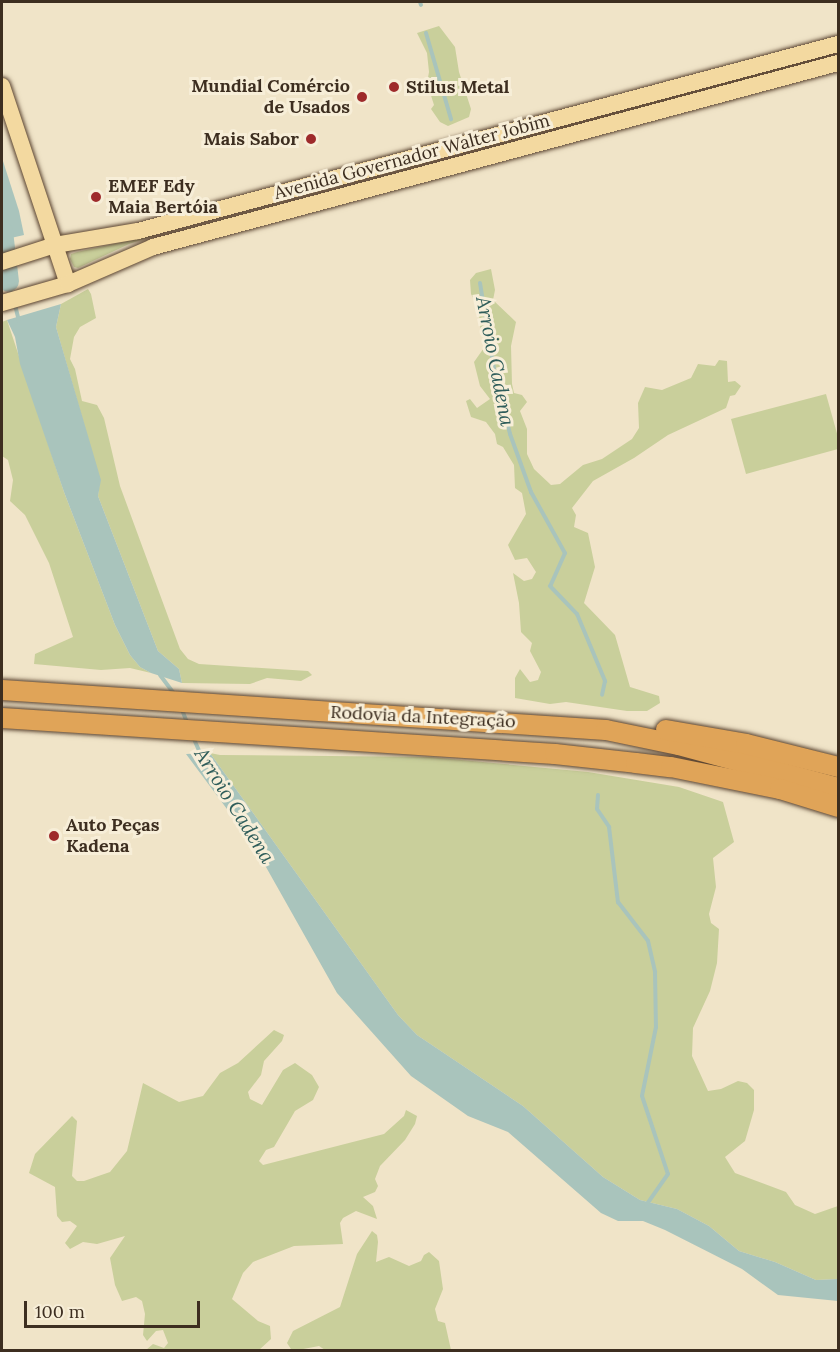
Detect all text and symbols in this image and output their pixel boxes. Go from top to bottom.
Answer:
place label: Mundial Comércio de Usados [191,76,350,118]
place label: Stilus Metal [406,76,509,98]
marker: Stilus Metal [387,80,401,94]
marker: Mundial Comércio de Usados [355,90,369,104]
street label: Avenida Governador Walter Jobim [272,110,552,204]
place label: Mais Sabor [204,128,299,150]
marker: Mais Sabor [304,132,318,146]
place label: EMEF Edy Maia Bertóia [108,176,218,219]
marker: EMEF Edy Maia Bertóia [89,190,103,204]
water label: Arroio Cadena [472,294,520,428]
street label: Rodovia da Integração [330,701,516,733]
water label: Arroio Cadena [190,743,280,867]
place label: Auto Peças Kadena [66,815,159,858]
marker: Auto Peças Kadena [47,829,61,843]
scale bar [27,1289,202,1327]
text: 100 m [35,1300,85,1323]

